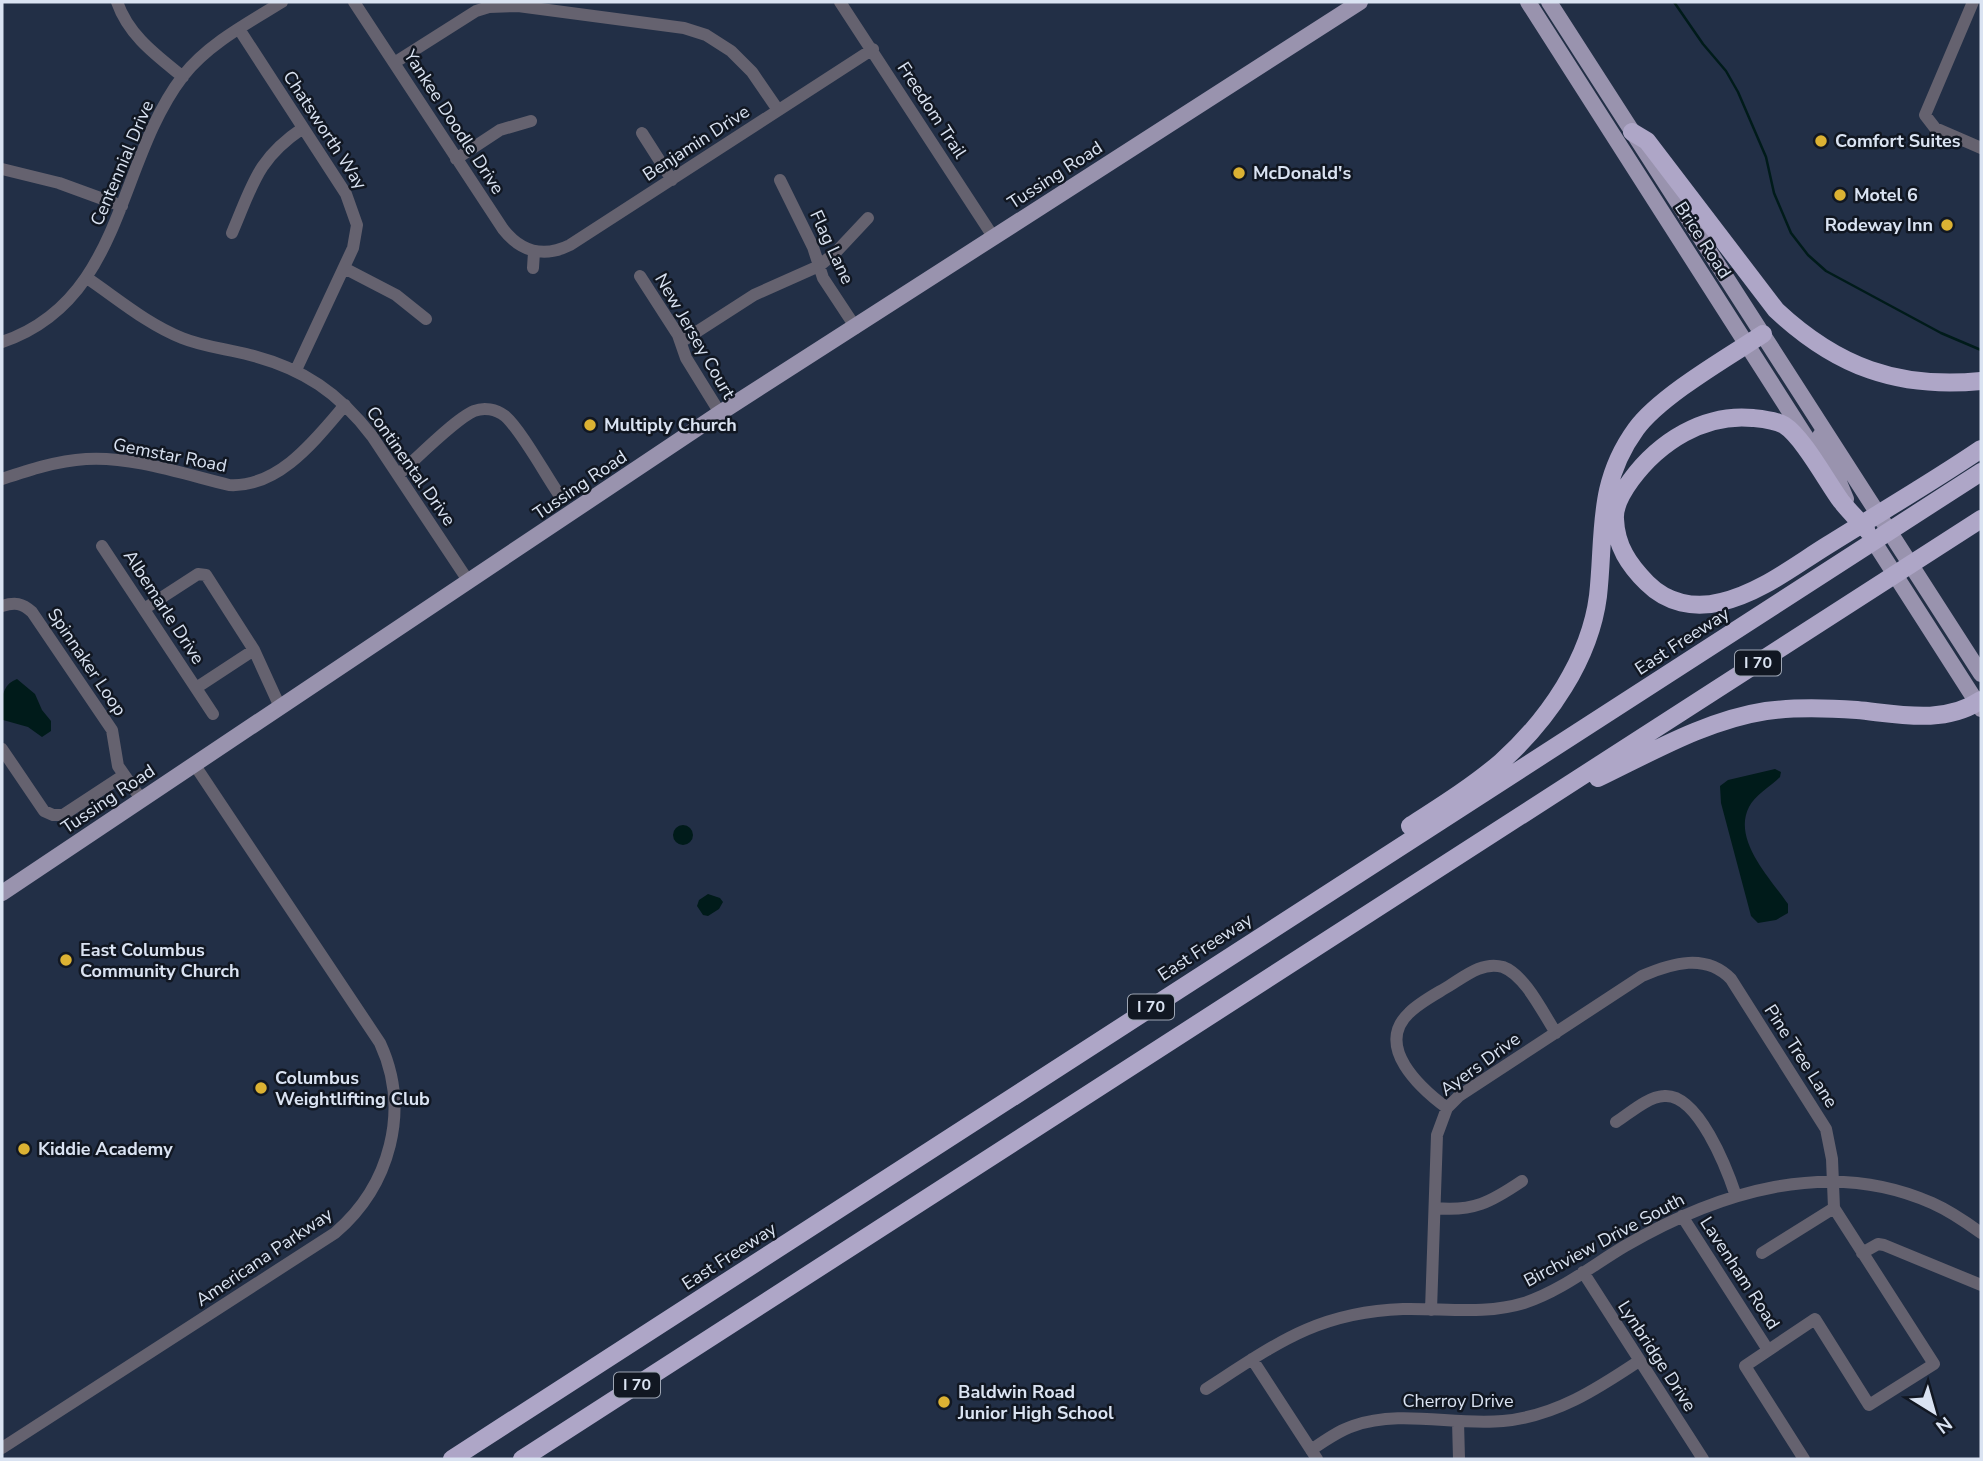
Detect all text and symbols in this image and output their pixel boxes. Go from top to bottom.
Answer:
street label: Yankee Doodle Drive [398,44,510,199]
street label: Freedom Trail [892,57,973,163]
street label: Chatsworth Way [278,66,373,195]
street label: Centennial Drive [85,97,159,229]
street label: Benjamin Drive [638,99,754,187]
place label: Comfort Suites [1835,129,1961,153]
marker: Comfort Suites [1813,133,1829,149]
street label: Tussing Road [1003,135,1107,215]
place label: McDonald's [1253,161,1351,185]
marker: McDonald's [1231,165,1247,181]
place label: Motel 6 [1854,183,1918,207]
marker: Motel 6 [1832,187,1848,203]
street label: Brice Road [1669,197,1737,283]
street label: Flag Lane [804,206,860,288]
place label: Rodeway Inn [1825,213,1933,237]
marker: Rodeway Inn [1939,217,1955,233]
street label: New Jersey Court [649,269,741,404]
street label: Continental Drive [361,401,461,531]
place label: Multiply Church [604,413,737,437]
marker: Multiply Church [582,417,598,433]
street label: Gemstar Road [111,432,229,478]
street label: Tussing Road [528,445,632,525]
street label: Albemarle Drive [118,545,210,669]
street label: East Freeway [1630,601,1734,681]
street label: Spinnaker Loop [42,603,132,721]
road number: I 70 [1735,650,1781,676]
street label: Tussing Road [56,759,160,839]
street label: East Freeway [1153,907,1257,987]
place label: East Columbus Community Church [80,938,240,983]
marker: East Columbus Community Church [58,952,74,968]
road number: I 70 [1128,995,1174,1020]
street label: Pine Tree Lane [1759,1000,1843,1112]
street label: Ayers Drive [1435,1027,1525,1101]
place label: Columbus Weightlifting Club [275,1066,430,1111]
marker: Columbus Weightlifting Club [253,1080,269,1096]
place label: Kiddie Academy [38,1137,173,1161]
marker: Kiddie Academy [16,1141,32,1157]
street label: Birchview Drive South [1519,1187,1689,1293]
street label: Americana Parkway [191,1202,338,1312]
street label: Lavenham Road [1695,1212,1785,1334]
street label: East Freeway [677,1216,781,1296]
street label: Lynbridge Drive [1612,1296,1702,1416]
road number: I 70 [614,1372,660,1398]
north arrow [1899,1377,1969,1447]
place label: Baldwin Road Junior High School [957,1380,1114,1425]
street label: Cherroy Drive [1402,1389,1514,1413]
marker: Baldwin Road Junior High School [936,1394,952,1410]
text: N [1930,1410,1957,1439]

